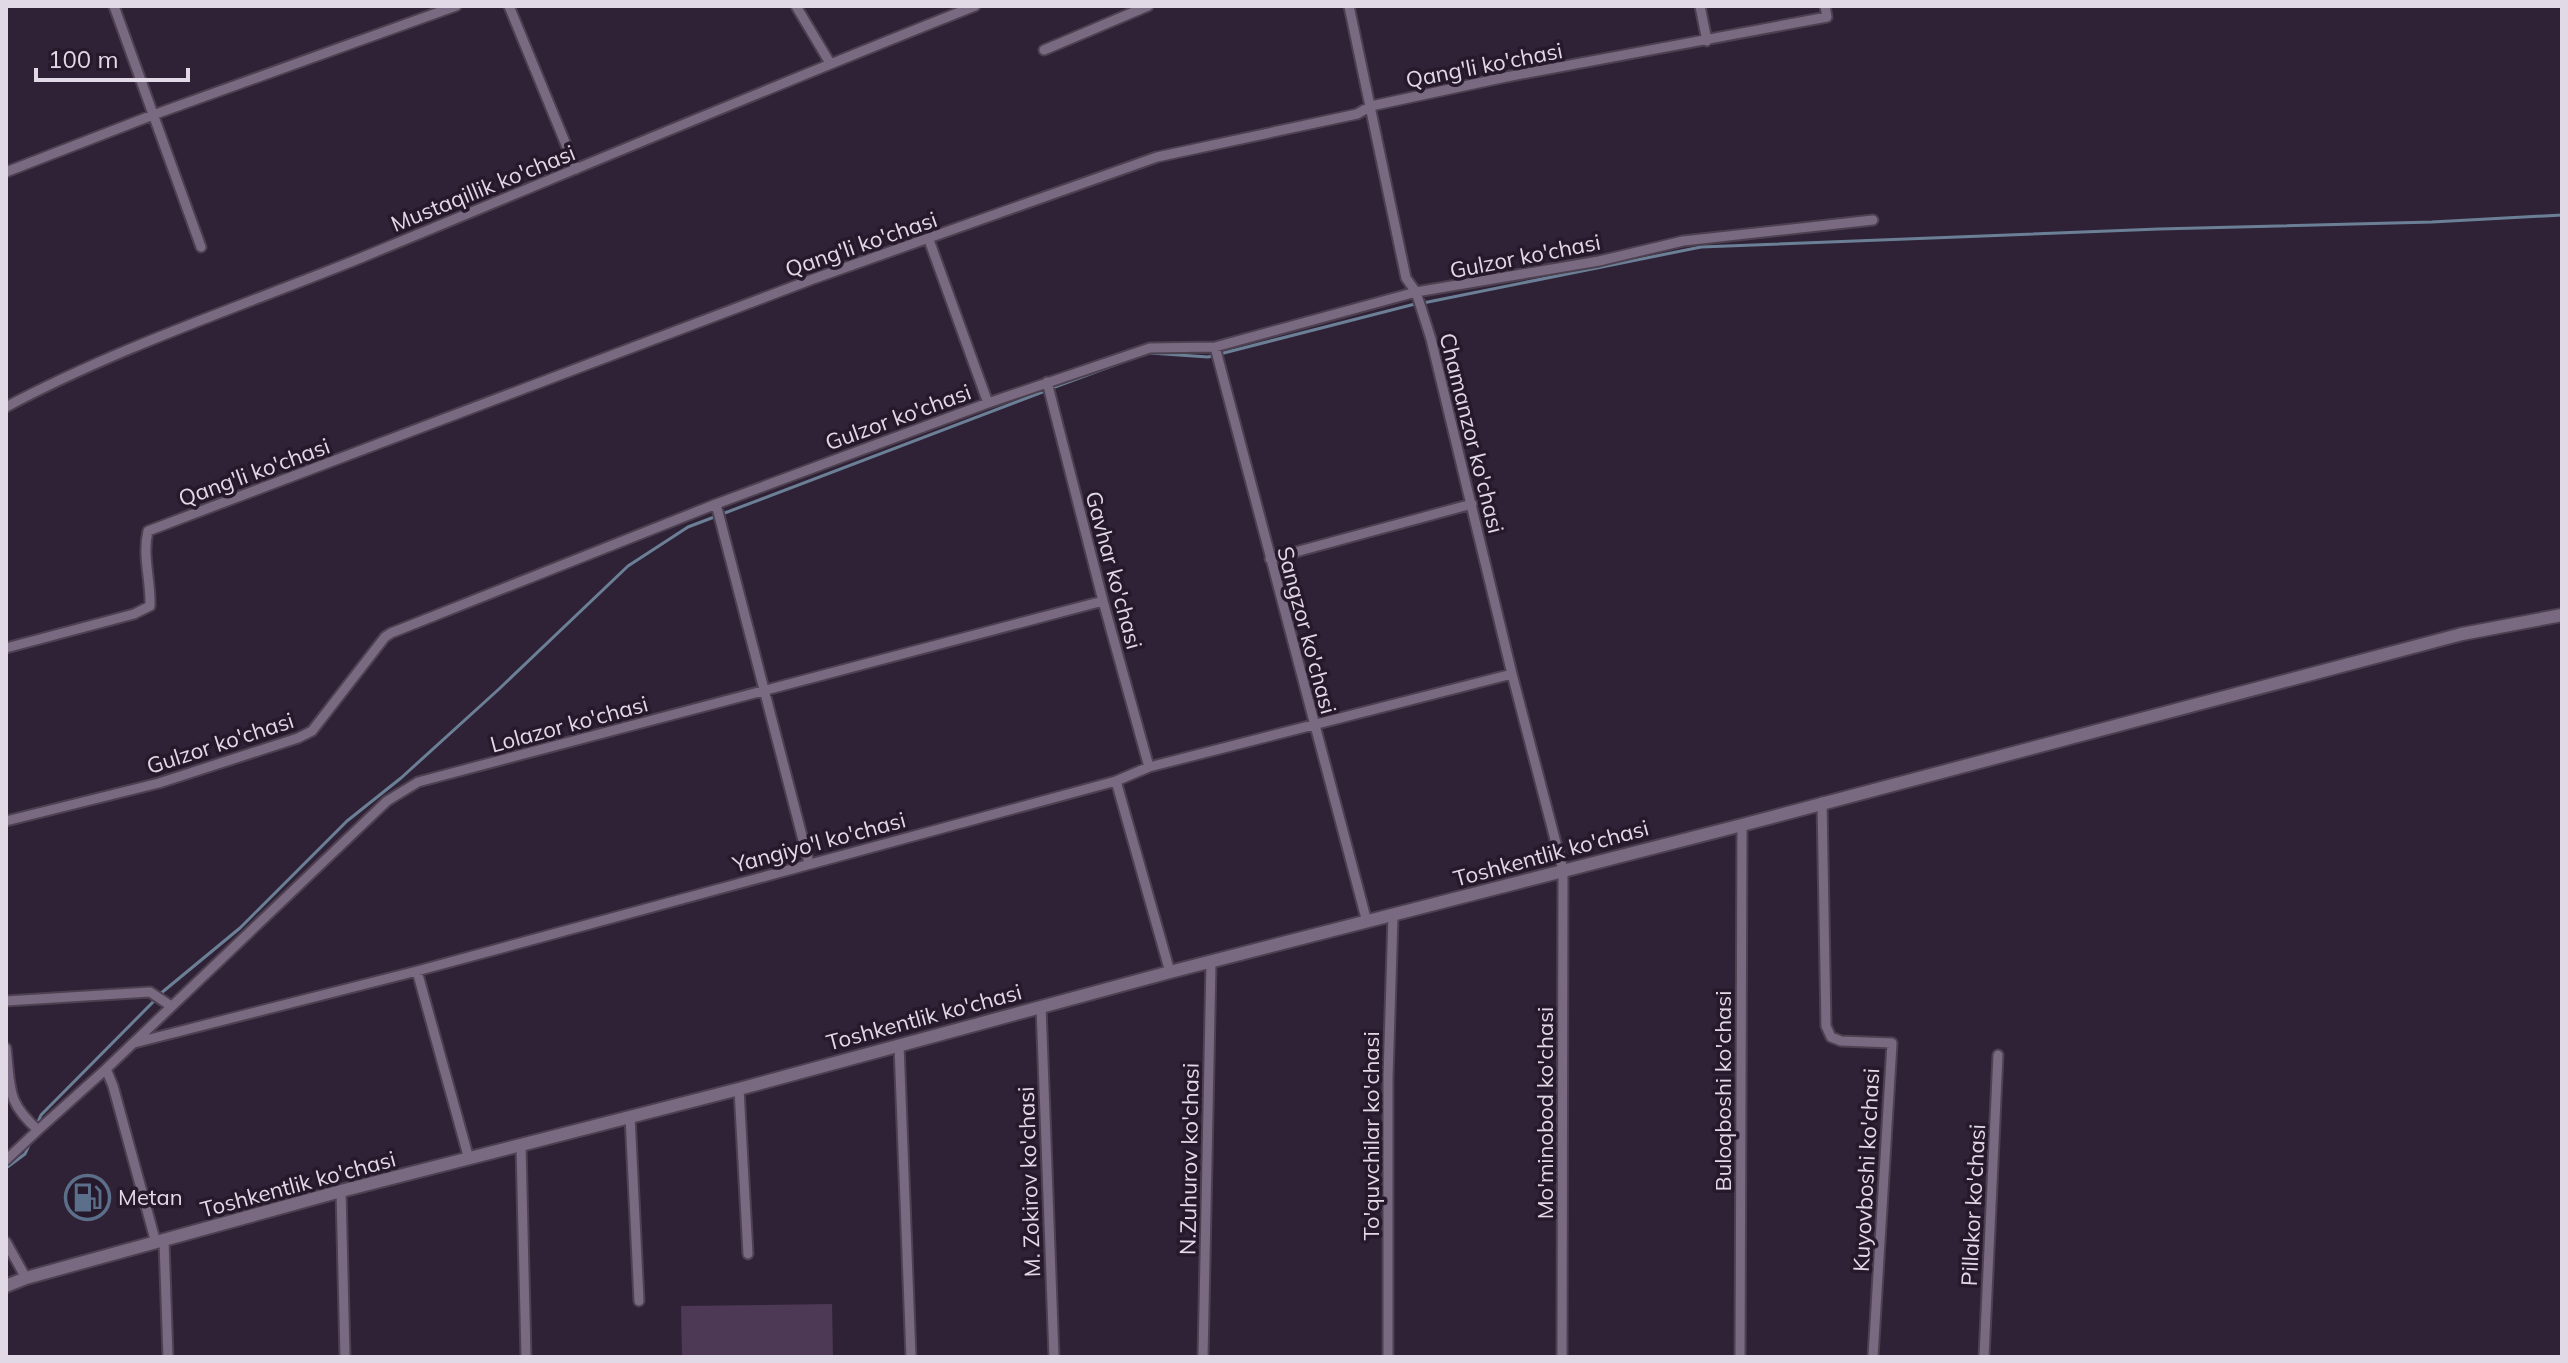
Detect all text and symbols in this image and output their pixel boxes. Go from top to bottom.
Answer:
scale bar [36,32,188,82]
street label: Qang'li ko'chasi [1403,36,1565,94]
text: 100 m [48,44,119,74]
street label: Mustaqillik ko'chasi [387,138,579,238]
street label: Qang'li ko'chasi [781,205,941,283]
street label: Gulzor ko'chasi [1447,228,1603,284]
street label: Chamanzor ko'chasi [1434,330,1510,536]
street label: Gulzor ko'chasi [821,378,975,456]
street label: Qang'li ko'chasi [174,432,334,512]
street label: Gavhar ko'chasi [1079,488,1149,652]
street label: Sangzor ko'chasi [1271,543,1343,717]
street label: Lolazor ko'chasi [487,690,651,758]
street label: Gulzor ko'chasi [143,706,297,780]
street label: Yangiyo'l ko'chasi [729,805,908,879]
street label: Toshkentlik ko'chasi [1450,813,1652,893]
street label: Toshkentlik ko'chasi [823,977,1025,1057]
street label: Buloqboshi ko'chasi [1709,991,1737,1191]
street label: Mo'minobod ko'chasi [1531,1007,1559,1219]
street label: To'quvchilar ko'chasi [1357,1031,1385,1241]
street label: N.Zuhurov ko'chasi [1173,1063,1205,1255]
street label: Kuyovboshi ko'chasi [1847,1067,1885,1273]
street label: M. Zokirov ko'chasi [1012,1086,1046,1278]
street label: Pillakor ko'chasi [1955,1123,1991,1287]
street label: Toshkentlik ko'chasi [197,1144,399,1224]
fuel station icon: Metan [63,1173,111,1221]
place label: Metan [118,1183,183,1211]

